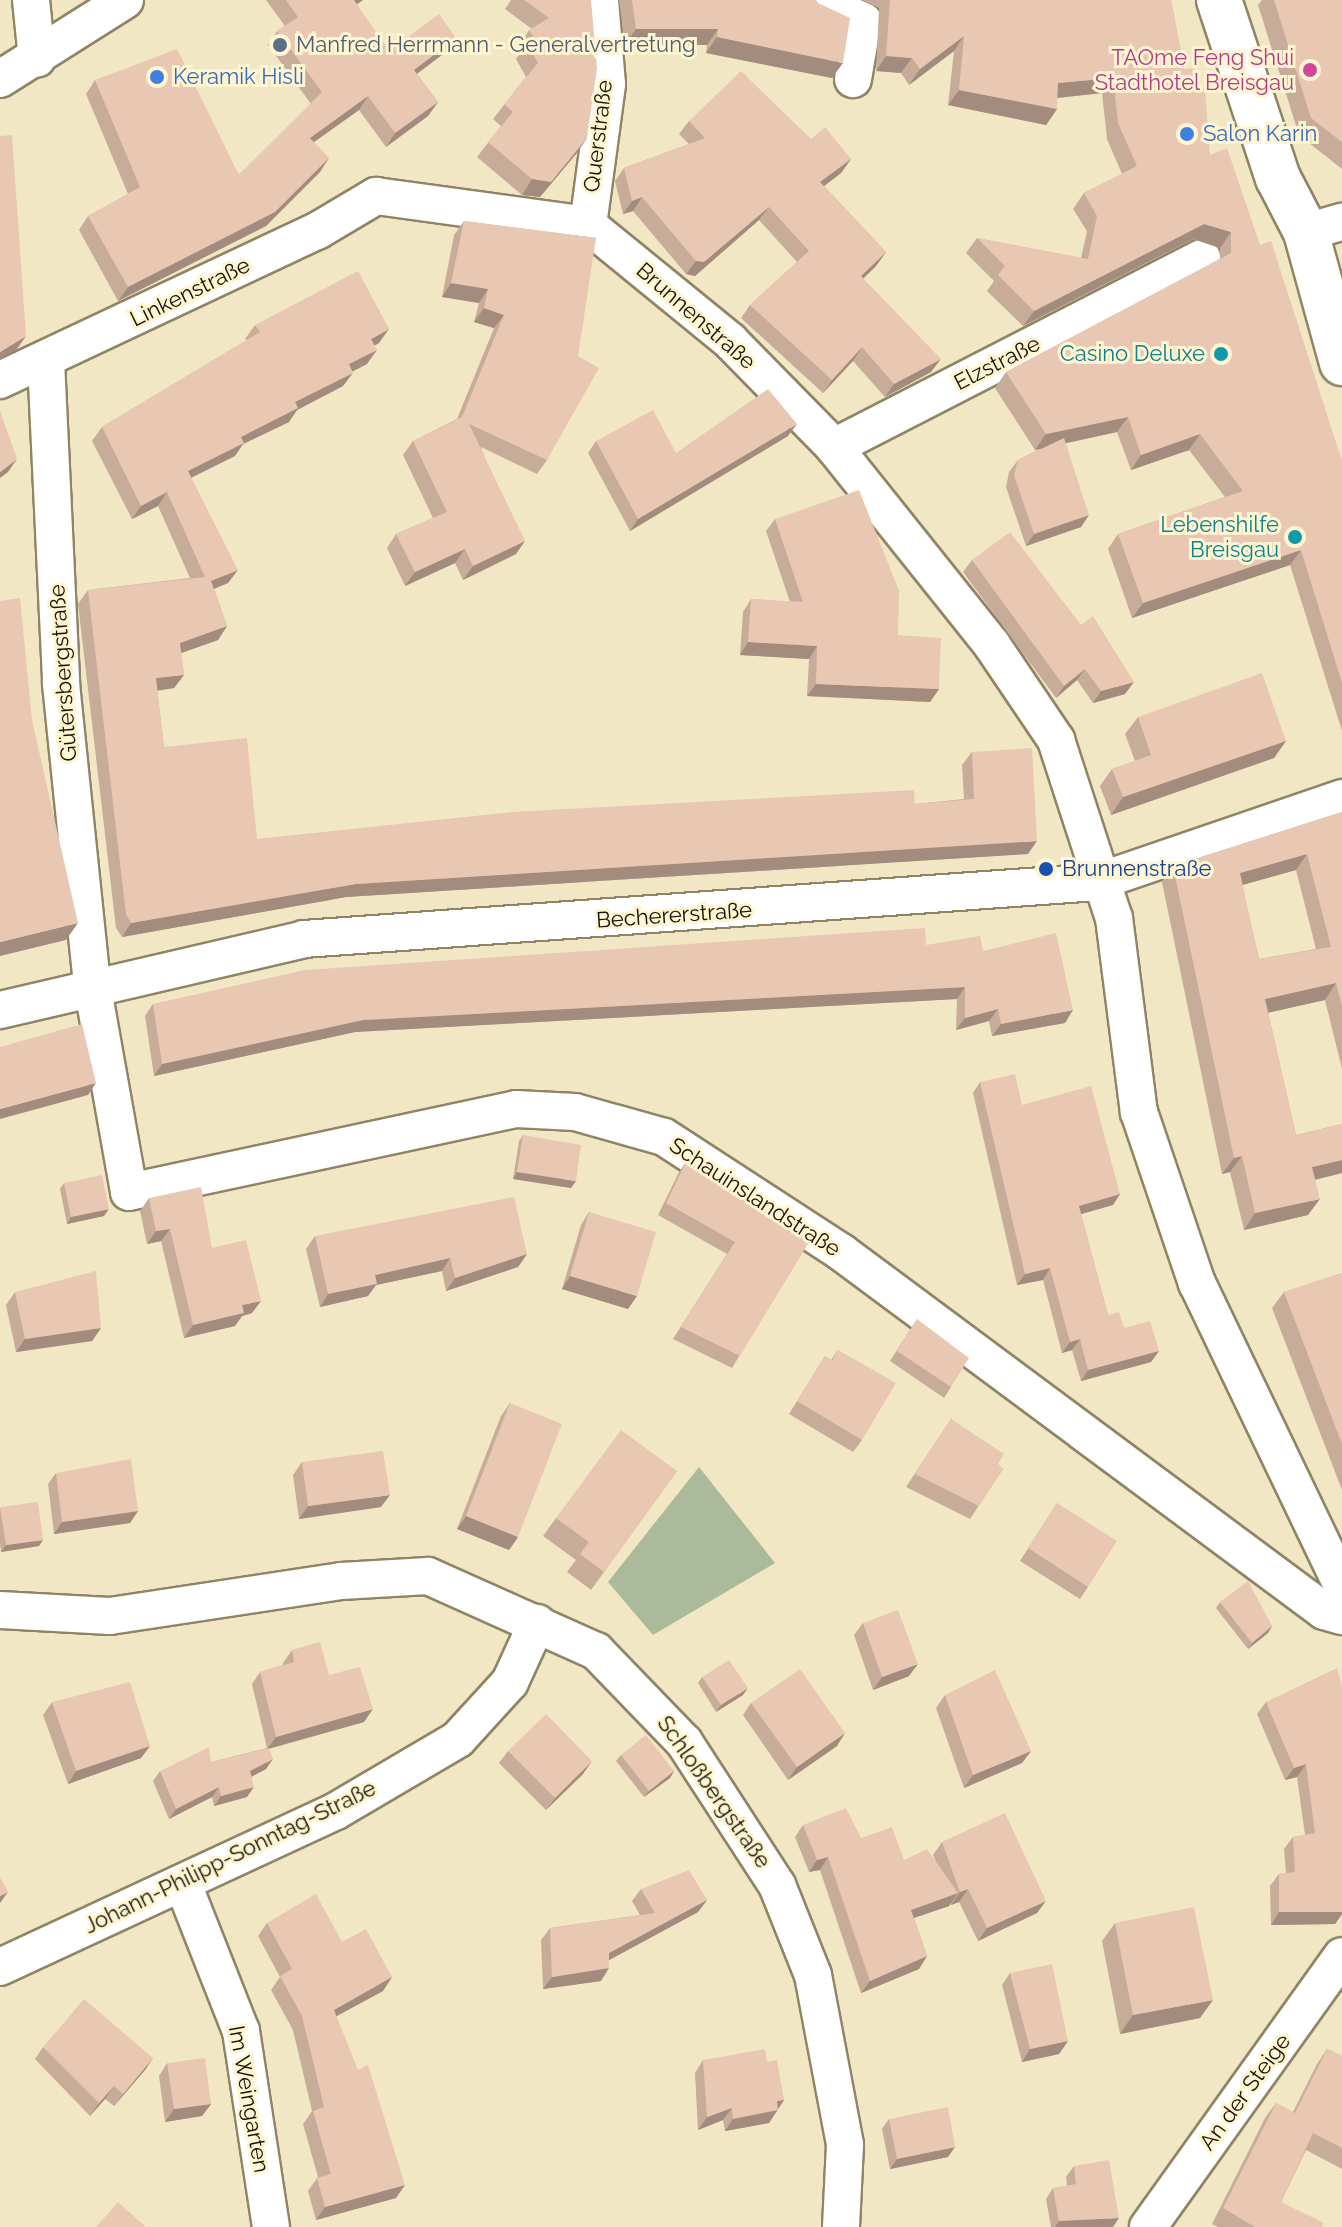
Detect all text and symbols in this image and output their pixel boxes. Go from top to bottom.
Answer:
place label: Manfred Herrmann - Generalvertretung [296,32,696,58]
marker: Manfred Herrmann - Generalvertretung [271,36,289,54]
place label: TAOme Feng Shui Stadthotel Breisgau [1094,44,1294,96]
marker: TAOme Feng Shui Stadthotel Breisgau [1301,61,1319,79]
place label: Keramik Hisli [173,64,304,90]
marker: Keramik Hisli [148,68,166,86]
street label: Querstraße [578,78,618,194]
place label: Salon Karin [1203,121,1317,147]
marker: Salon Karin [1178,125,1196,143]
street label: Linkenstraße [126,252,254,332]
street label: Brunnenstraße [631,257,761,375]
street label: Elzstraße [950,330,1044,396]
place label: Casino Deluxe [1060,341,1205,367]
marker: Casino Deluxe [1212,345,1230,363]
place label: Lebenshilfe Breisgau [1160,511,1279,562]
marker: Lebenshilfe Breisgau [1286,528,1304,546]
street label: Gütersbergstraße [44,584,82,762]
place label: Brunnenstraße [1062,856,1212,882]
marker: Brunnenstraße [1037,860,1055,878]
street label: Bechererstraße [595,896,753,934]
street label: Schauinslandstraße [664,1132,846,1262]
street label: Schloßbergstraße [652,1711,776,1873]
street label: Johann-Philipp-Sonntag-Straße [80,1775,380,1939]
street label: Im Weingarten [223,2023,275,2175]
street label: An der Steige [1194,2029,1296,2155]

